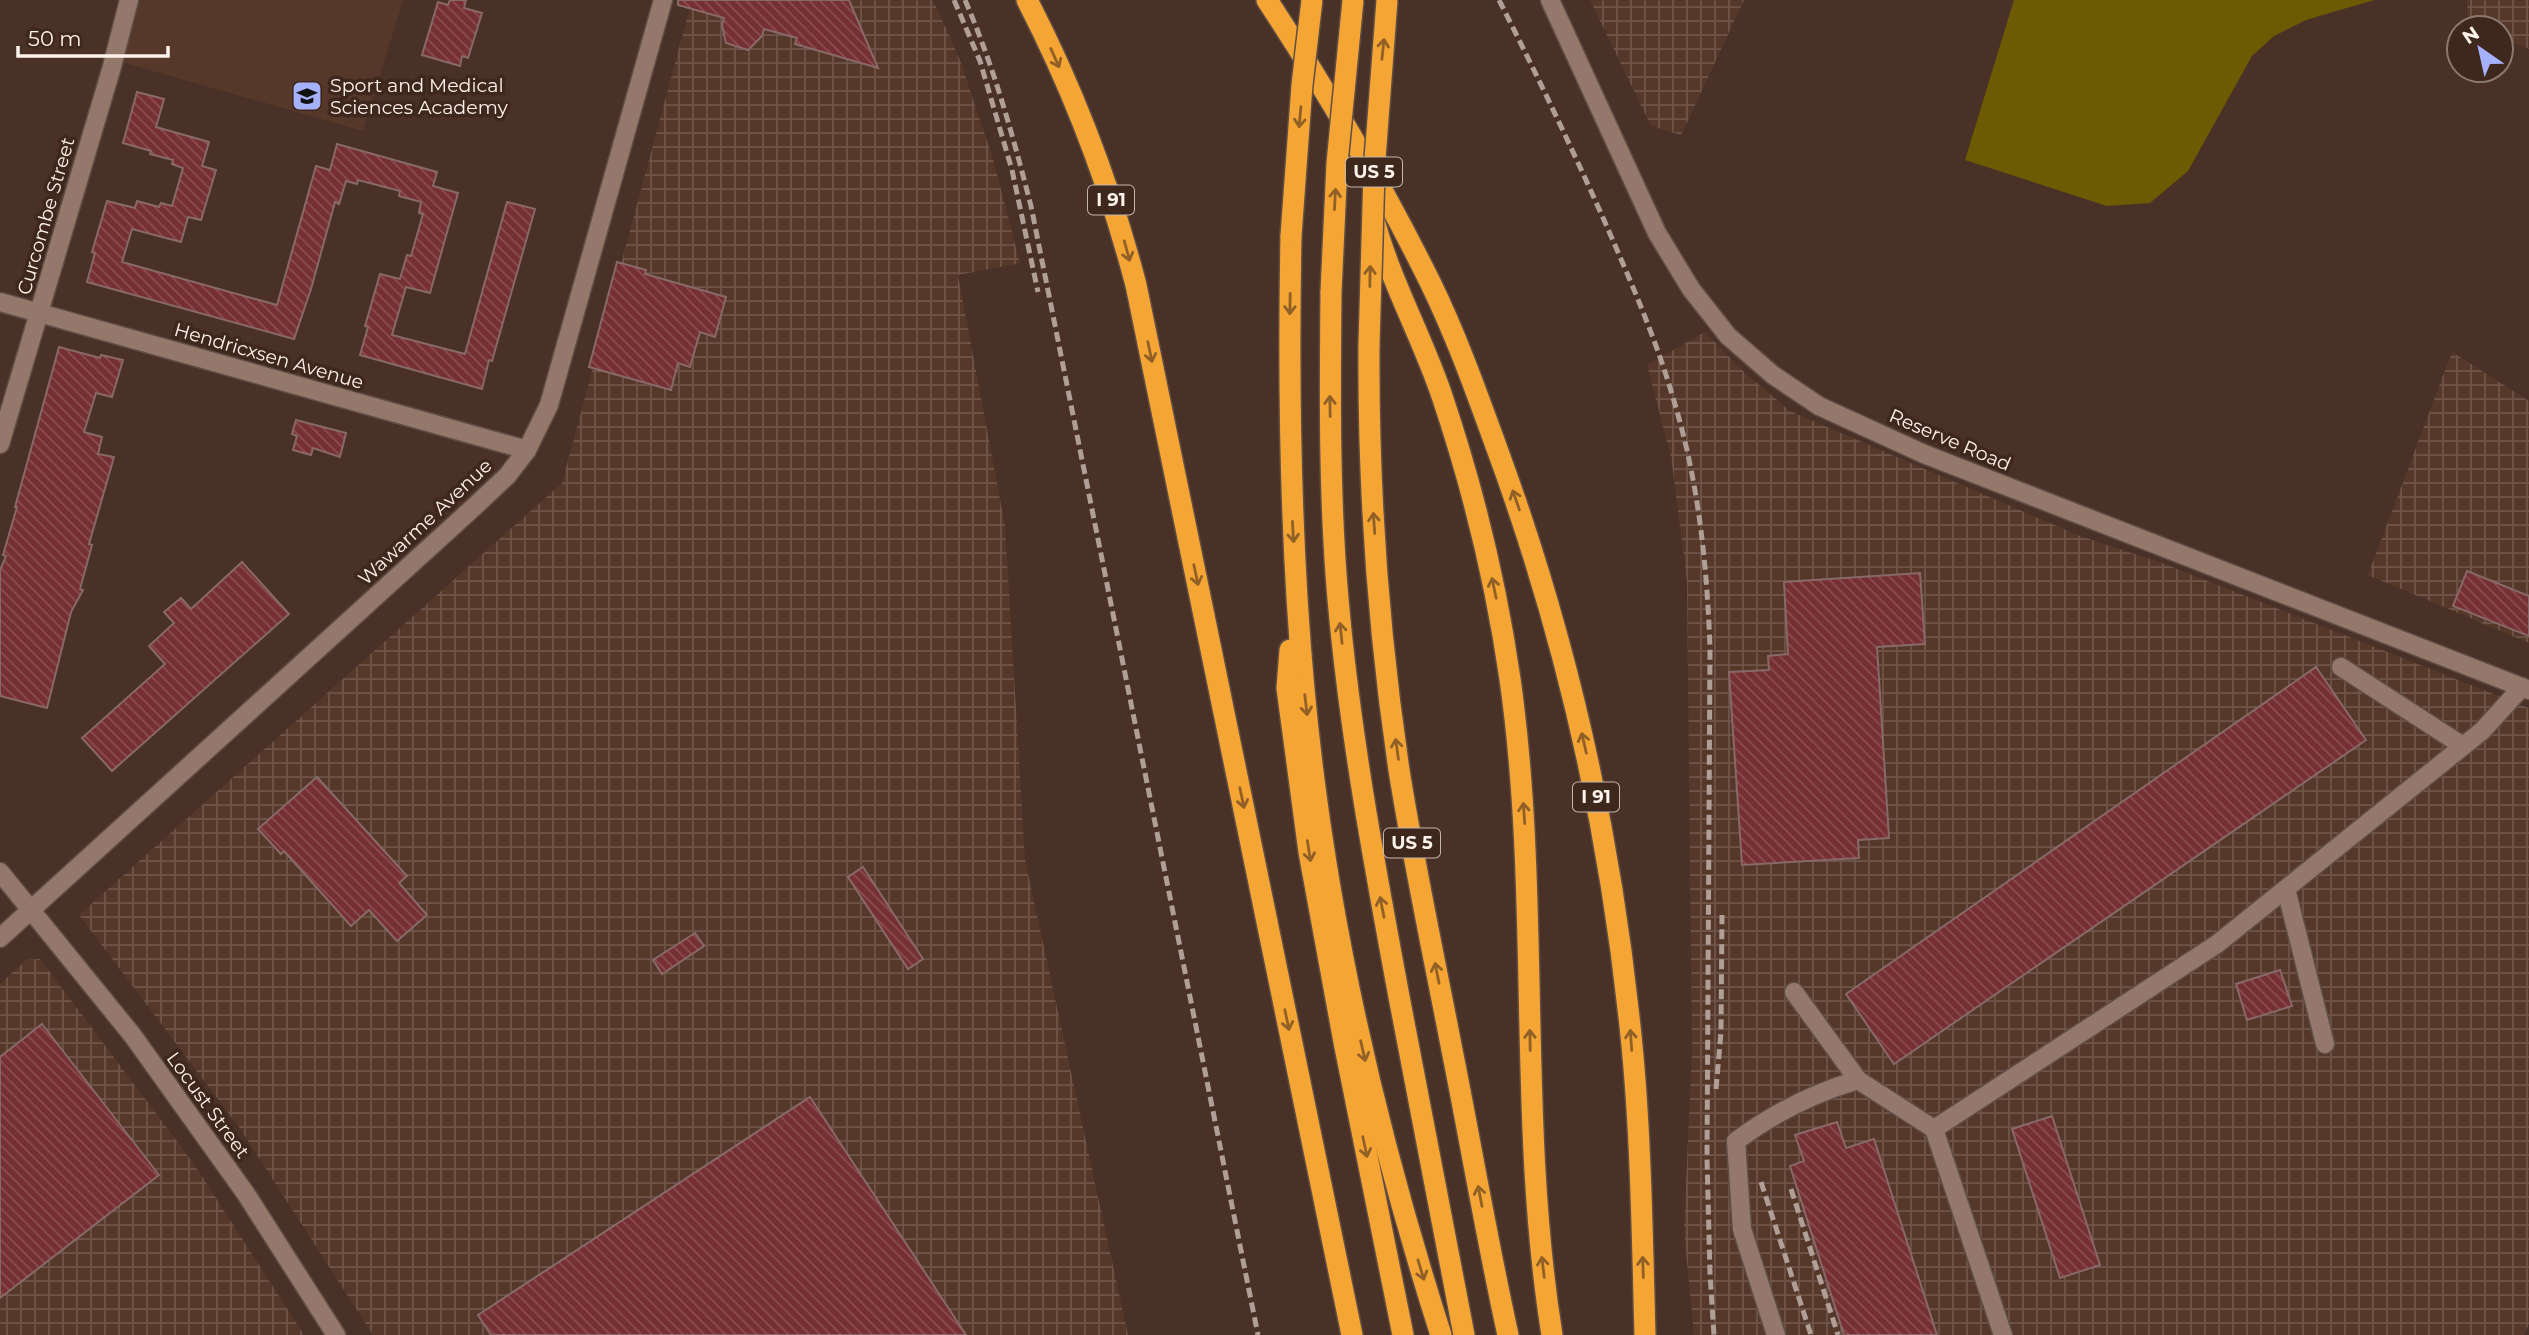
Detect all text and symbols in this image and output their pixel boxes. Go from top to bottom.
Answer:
scale bar [18,14,168,58]
north arrow [2445,14,2515,84]
text: N [2458,21,2484,49]
text: 50 m [28,26,82,51]
one-way arrow [1377,38,1390,60]
one-way arrow [1049,47,1062,68]
place label: Sport and Medical Sciences Academy [330,74,509,119]
school or university icon: Sport and Medical Sciences Academy [290,79,324,113]
one-way arrow [1293,105,1306,127]
street label: Curcombe Street [13,134,80,297]
road number: US 5 [1346,158,1402,187]
road number: I 91 [1088,186,1134,215]
one-way arrow [1328,188,1341,211]
one-way arrow [1121,239,1134,262]
one-way arrow [1363,265,1377,288]
one-way arrow [1283,292,1297,315]
street label: Hendricxsen Avenue [172,318,366,394]
one-way arrow [1144,340,1158,363]
one-way arrow [1323,395,1337,418]
street label: Reserve Road [1886,404,2014,476]
street label: Wawarme Avenue [353,454,497,590]
one-way arrow [1509,490,1521,512]
one-way arrow [1367,512,1380,534]
one-way arrow [1287,520,1300,542]
one-way arrow [1189,563,1203,586]
one-way arrow [1487,577,1501,600]
one-way arrow [1334,622,1347,645]
one-way arrow [1299,694,1312,716]
one-way arrow [1577,732,1590,755]
one-way arrow [1390,738,1403,761]
road number: I 91 [1573,782,1619,812]
one-way arrow [1235,786,1249,809]
one-way arrow [1517,802,1530,825]
road number: US 5 [1384,828,1440,858]
one-way arrow [1303,839,1316,862]
one-way arrow [1375,896,1388,918]
one-way arrow [1429,962,1443,985]
one-way arrow [1281,1008,1295,1031]
one-way arrow [1524,1029,1537,1052]
one-way arrow [1624,1029,1637,1051]
one-way arrow [1357,1039,1370,1061]
street label: Locust Street [162,1047,254,1163]
one-way arrow [1358,1135,1372,1158]
one-way arrow [1473,1185,1486,1208]
one-way arrow [1636,1256,1649,1279]
one-way arrow [1536,1257,1549,1279]
one-way arrow [1416,1259,1429,1281]

